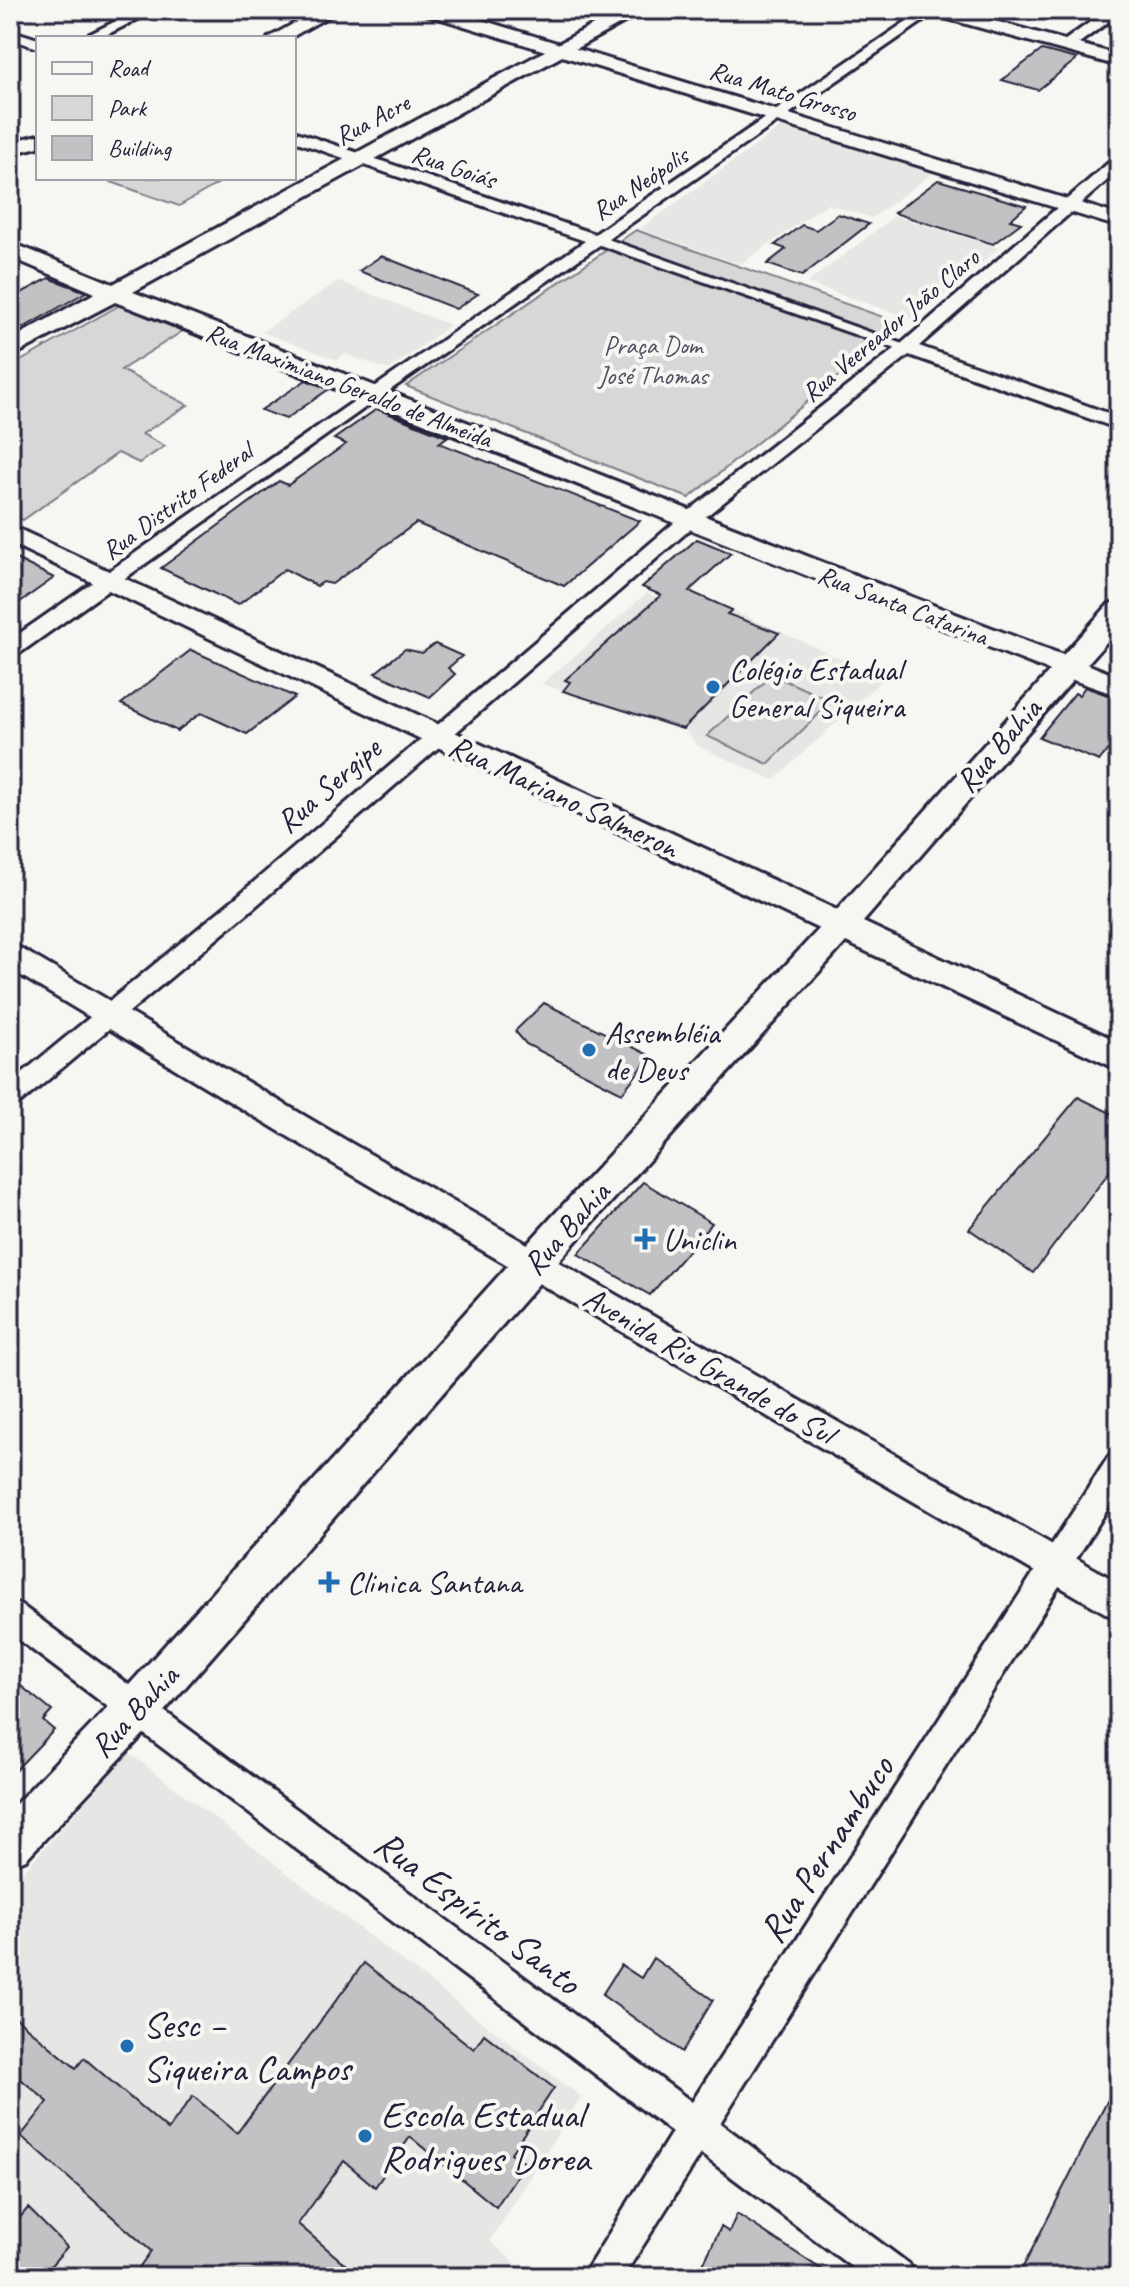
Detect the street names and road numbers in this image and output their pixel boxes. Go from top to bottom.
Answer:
street label: Rua Mato Grosso [706,54,862,130]
street label: Rua Acre [329,85,416,153]
street label: Rua Goiás [407,137,502,197]
street label: Rua Neópolis [586,138,696,228]
street label: Rua Veereador João Claro [795,240,987,409]
street label: Rua Maximiano Geraldo de Almeida [201,316,498,456]
street label: Rua Distrito Federal [95,433,263,567]
street label: Rua Santa Catarina [813,558,994,654]
street label: Rua Bahia [946,688,1052,801]
street label: Rua Mariano Salmeron [442,725,687,868]
street label: Rua Sergipe [267,727,391,842]
street label: Rua Bahia [514,1171,620,1284]
street label: Avenida Rio Grande do Sul [576,1277,846,1457]
street label: Rua Bahia [81,1655,189,1766]
street label: Rua Pernambuco [749,1746,905,1952]
street label: Rua Espírito Santo [365,1820,592,2007]

